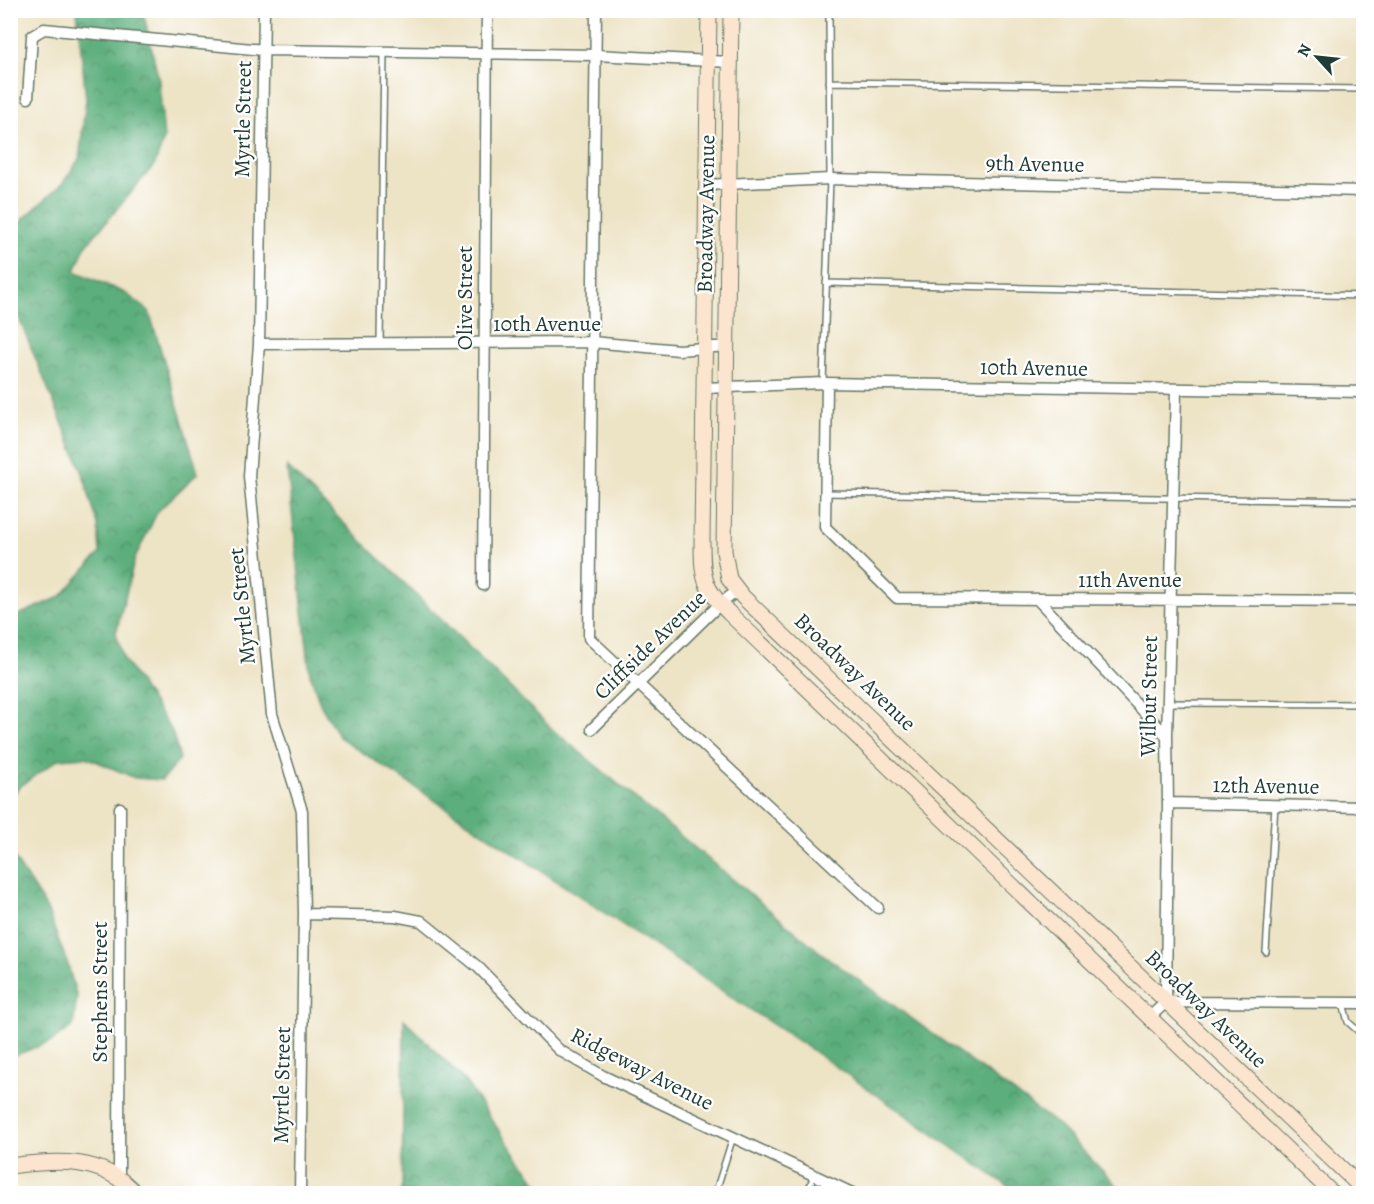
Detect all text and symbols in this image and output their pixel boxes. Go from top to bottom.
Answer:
north arrow [1287,27,1347,87]
text: N [1292,40,1317,61]
street label: Myrtle Street [227,60,259,178]
street label: Broadway Avenue [690,134,722,294]
street label: 9th Avenue [985,148,1085,180]
street label: Olive Street [450,246,480,350]
street label: 10th Avenue [493,309,601,339]
street label: 10th Avenue [980,352,1088,384]
street label: Myrtle Street [221,546,263,666]
street label: 11th Avenue [1078,565,1182,595]
street label: Cliffside Avenue [587,584,713,706]
street label: Broadway Avenue [787,606,923,738]
street label: Wilbur Street [1133,635,1165,758]
street label: 12th Avenue [1212,770,1320,802]
street label: Stephens Street [85,921,115,1063]
street label: Broadway Avenue [1138,943,1274,1075]
street label: Ridgeway Avenue [565,1020,719,1118]
street label: Myrtle Street [266,1026,298,1144]

